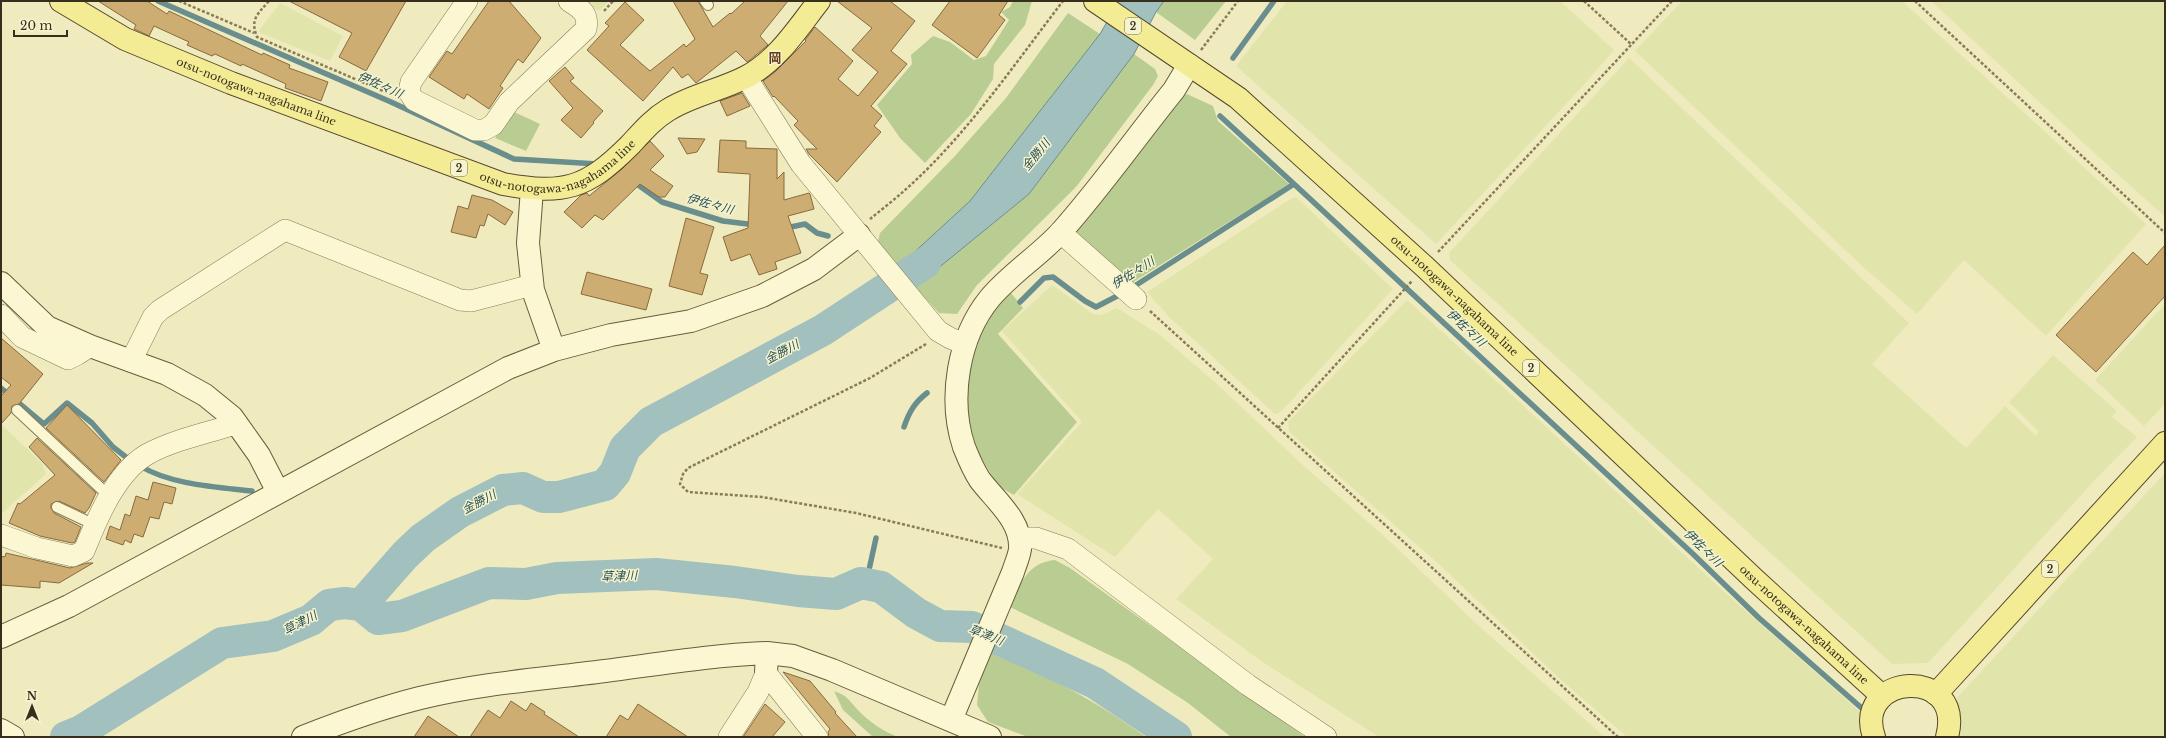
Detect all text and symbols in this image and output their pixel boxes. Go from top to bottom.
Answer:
scale bar [14,12,67,38]
text: 20 m [20,18,52,33]
road number: 2 [1125,18,1141,34]
district label: 岡 [768,50,782,67]
street label: otsu-notogawa-nagahama line [174,54,338,129]
water label: 伊佐々川 [355,68,407,102]
water label: 金勝川 [1018,134,1054,173]
street label: otsu-notogawa-nagahama line [478,137,638,196]
road number: 2 [451,160,467,176]
water label: 伊佐々川 [685,190,737,217]
street label: otsu-notogawa-nagahama line [1388,232,1521,359]
water label: 伊佐々川 [1108,252,1159,292]
water label: 伊佐々川 [1444,306,1490,351]
water label: 金勝川 [762,336,803,367]
road number: 2 [1523,360,1539,376]
water label: 金勝川 [459,486,500,517]
water label: 伊佐々川 [1681,526,1727,571]
road number: 2 [2042,561,2058,577]
street label: otsu-notogawa-nagahama line [1737,562,1872,687]
water label: 草津川 [601,567,639,584]
water label: 草津川 [280,607,321,638]
water label: 草津川 [967,621,1008,649]
north arrow [12,686,52,726]
text: N [27,689,38,703]

